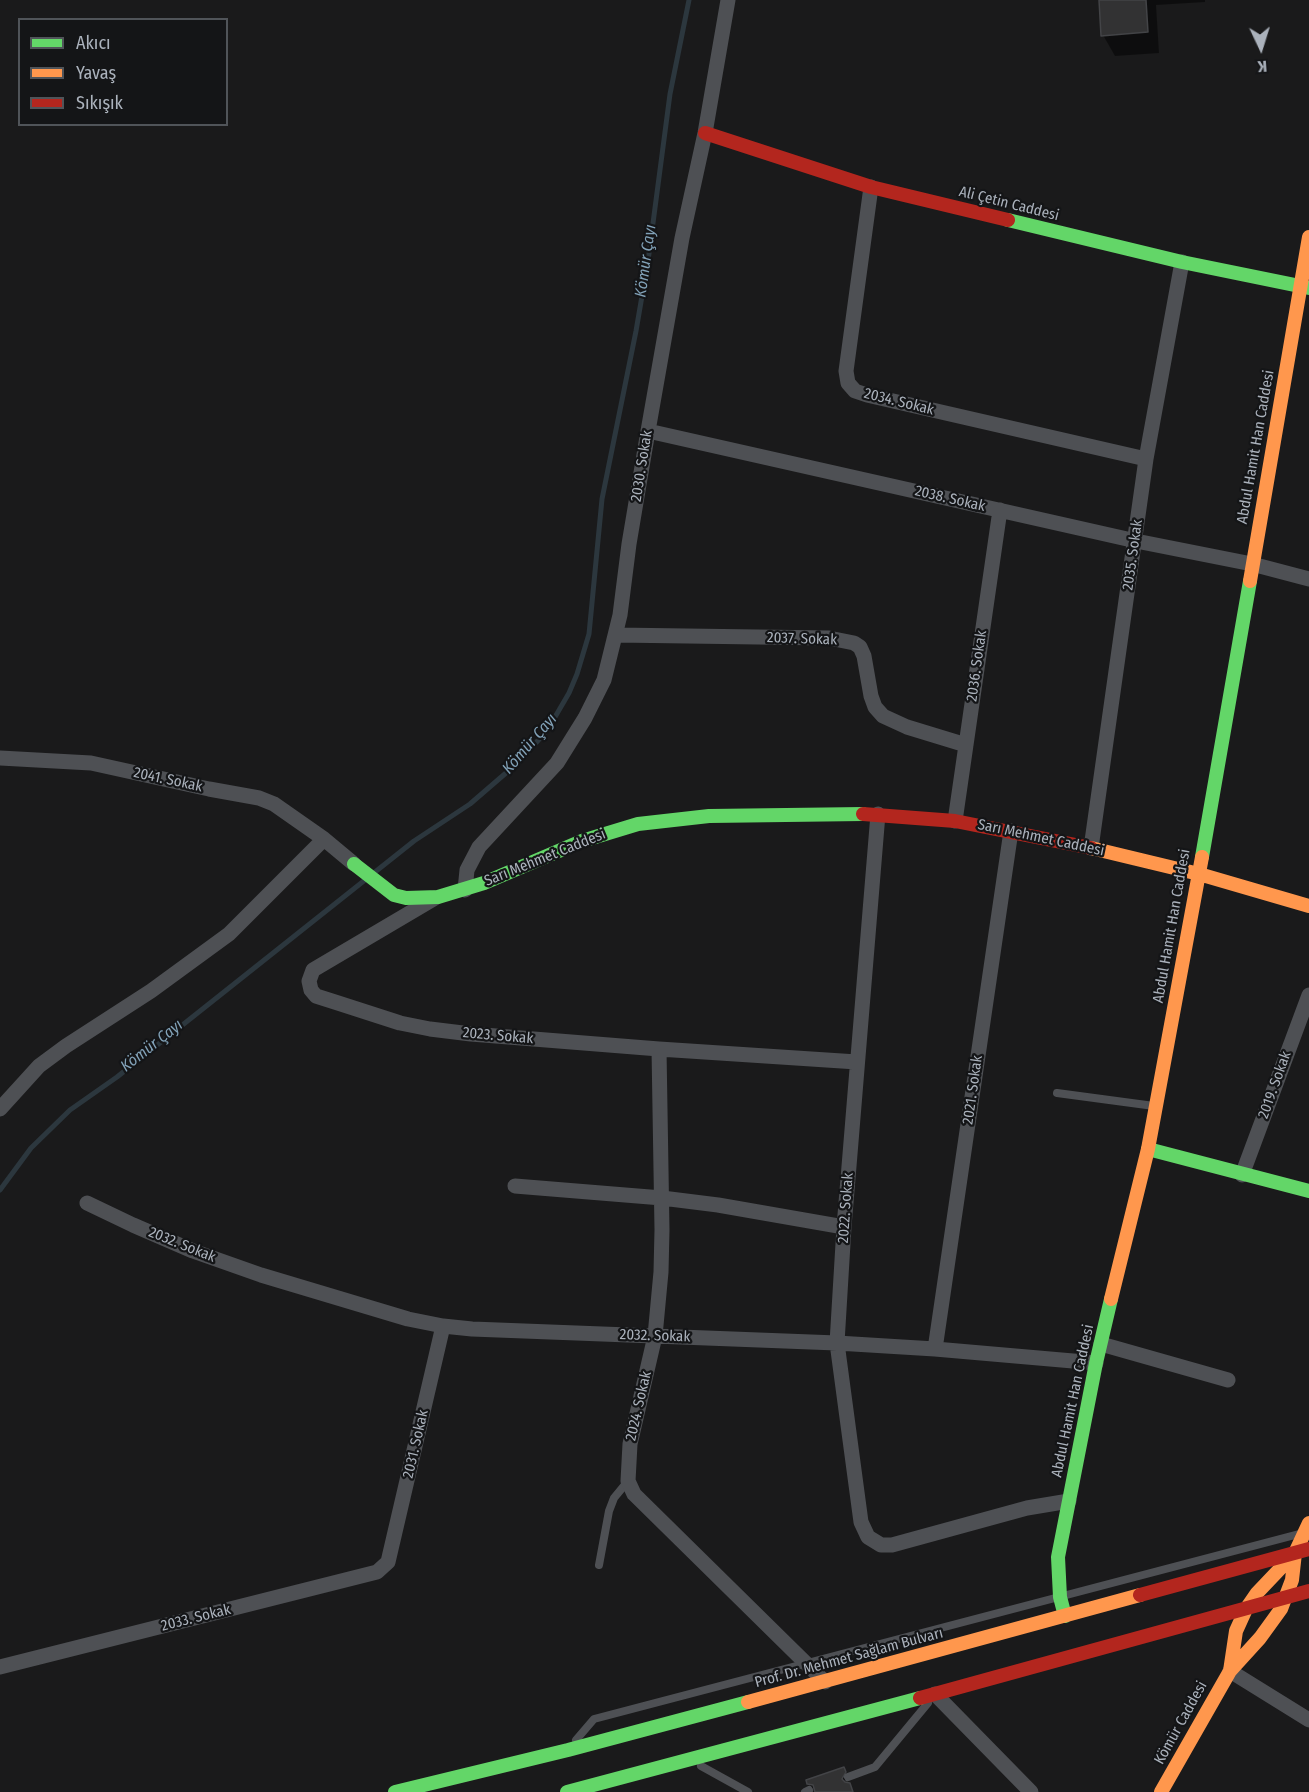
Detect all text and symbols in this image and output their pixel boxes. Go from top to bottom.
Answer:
legend [18,18,228,126]
north arrow [1231,18,1291,78]
text: Akıcı [76,32,111,54]
text: K [1257,57,1268,76]
text: Yavaş [76,62,116,84]
text: Sıkışık [76,92,123,114]
street label: Ali Çetin Caddesi [957,183,1061,225]
water label: Kömür Çayı [631,223,661,299]
street label: Abdul Hamit Han Caddesi [1234,369,1278,525]
street label: 2034. Sokak [862,385,936,419]
street label: 2030. Sokak [627,429,657,503]
street label: 2038. Sokak [913,482,987,516]
street label: 2035. Sokak [1119,519,1147,591]
street label: 2037. Sokak [767,629,837,649]
street label: 2036. Sokak [963,629,991,703]
water label: Kömür Çayı [499,710,561,778]
street label: 2041. Sokak [132,764,204,796]
street label: Sarı Mehmet Caddesi [976,816,1106,860]
street label: Sarı Mehmet Caddesi [482,825,608,891]
street label: Abdul Hamit Han Caddesi [1150,848,1194,1004]
water label: Kömür Çayı [117,1016,187,1076]
street label: 2023. Sokak [462,1024,534,1048]
street label: 2019. Sokak [1255,1049,1295,1121]
street label: 2021. Sokak [959,1054,987,1126]
street label: 2022. Sokak [835,1172,857,1244]
street label: 2032. Sokak [146,1223,218,1267]
street label: Abdul Hamit Han Caddesi [1048,1323,1098,1479]
street label: 2032. Sokak [619,1326,691,1346]
street label: 2024. Sokak [622,1369,656,1443]
street label: 2031. Sokak [399,1408,433,1480]
street label: 2033. Sokak [159,1601,233,1635]
street label: Prof. Dr. Mehmet Sağlam Bulvarı [753,1624,945,1692]
street label: Kömür Caddesi [1151,1678,1211,1768]

